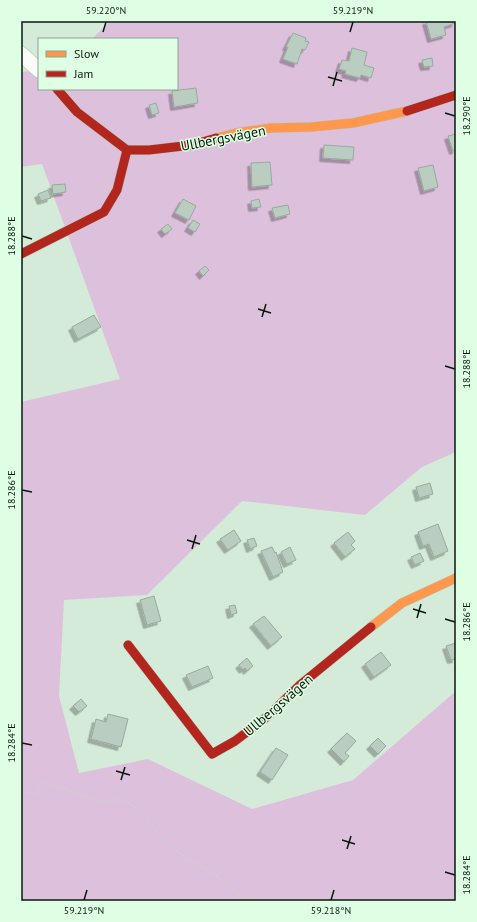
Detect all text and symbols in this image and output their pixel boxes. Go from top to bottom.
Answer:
text: 59.220°N [86,4,126,17]
text: 59.219°N [333,4,373,17]
legend [38,38,178,90]
text: Slow [74,46,99,61]
text: Jam [73,66,93,81]
text: 18.290°E [460,97,473,136]
street label: Ullbergsvägen [179,121,267,155]
text: 18.288°E [5,217,18,256]
text: 18.288°E [460,350,473,389]
text: 18.286°E [5,471,18,510]
text: 18.286°E [460,603,473,642]
street label: Ullbergsvägen [240,670,316,740]
text: 18.284°E [5,724,18,763]
text: 18.284°E [460,856,473,895]
text: 59.219°N [64,904,104,917]
text: 59.218°N [311,904,351,917]

